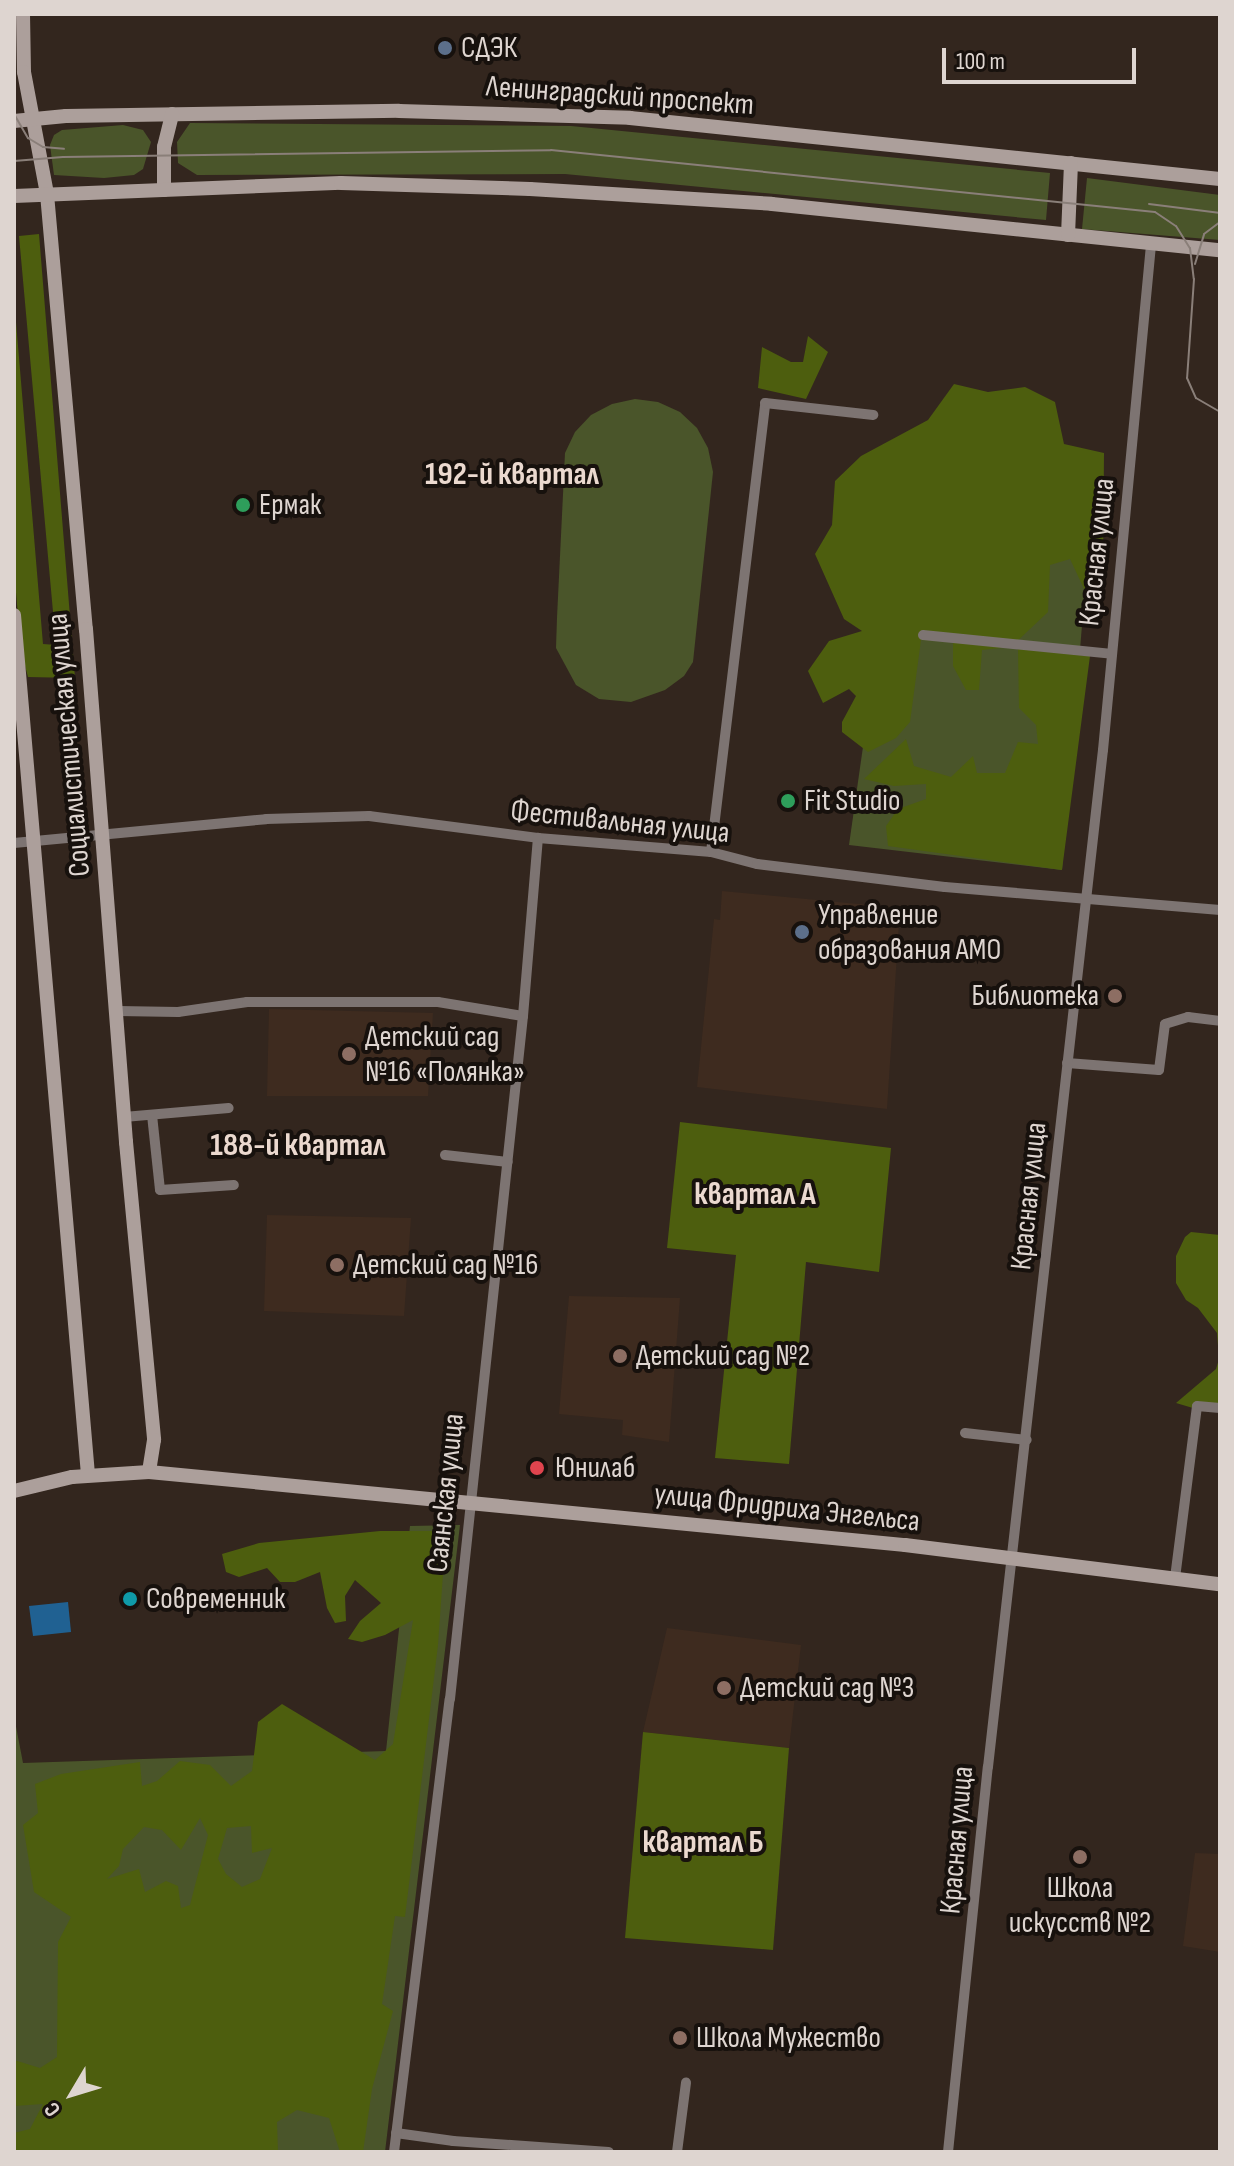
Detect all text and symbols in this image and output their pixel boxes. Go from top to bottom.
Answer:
place label: СДЭК [461,30,517,66]
scale bar [946,32,1140,82]
marker: СДЭК [436,39,454,57]
text: 100 m [956,47,1005,76]
street label: Ленинградский проспект [485,69,755,123]
district label: 192-й квартал [425,456,599,494]
street label: Красная улица [1071,476,1123,628]
place label: Ермак [259,487,321,523]
marker: Ермак [234,496,252,514]
street label: Социалистическая улица [40,612,98,878]
place label: Fit Studio [804,783,900,819]
marker: Fit Studio [779,792,797,810]
street label: Фестивальная улица [509,793,731,851]
place label: Управление образования АМО [818,897,1001,968]
marker: Управление образования АМО [793,923,811,941]
place label: Библиотека [972,978,1099,1014]
marker: Библиотека [1106,987,1124,1005]
place label: Детский сад №16 «Полянка» [365,1019,525,1090]
marker: Детский сад №16 «Полянка» [340,1045,358,1063]
street label: Красная улица [1003,1120,1055,1272]
district label: 188-й квартал [210,1127,386,1165]
district label: квартал А [694,1176,816,1214]
place label: Детский сад №16 [353,1247,538,1283]
marker: Детский сад №16 [328,1256,346,1274]
place label: Детский сад №2 [636,1338,810,1374]
marker: Детский сад №2 [611,1347,629,1365]
street label: Саянская улица [420,1412,472,1574]
place label: Юнилаб [555,1450,635,1486]
marker: Юнилаб [526,1457,548,1479]
street label: улица Фридриха Энгельса [653,1476,921,1540]
place label: Современник [146,1581,285,1617]
marker: Современник [121,1590,139,1608]
place label: Детский сад №3 [740,1670,914,1706]
marker: Детский сад №3 [715,1679,733,1697]
street label: Красная улица [933,1765,981,1915]
district label: квартал Б [642,1824,764,1862]
marker: Школа искусств №2 [1071,1848,1089,1866]
place label: Школа искусств №2 [1009,1870,1151,1940]
place label: Школа Мужество [696,2020,881,2056]
marker: Школа Мужество [671,2029,689,2047]
north arrow [32,2054,112,2134]
text: С [39,2096,67,2122]

